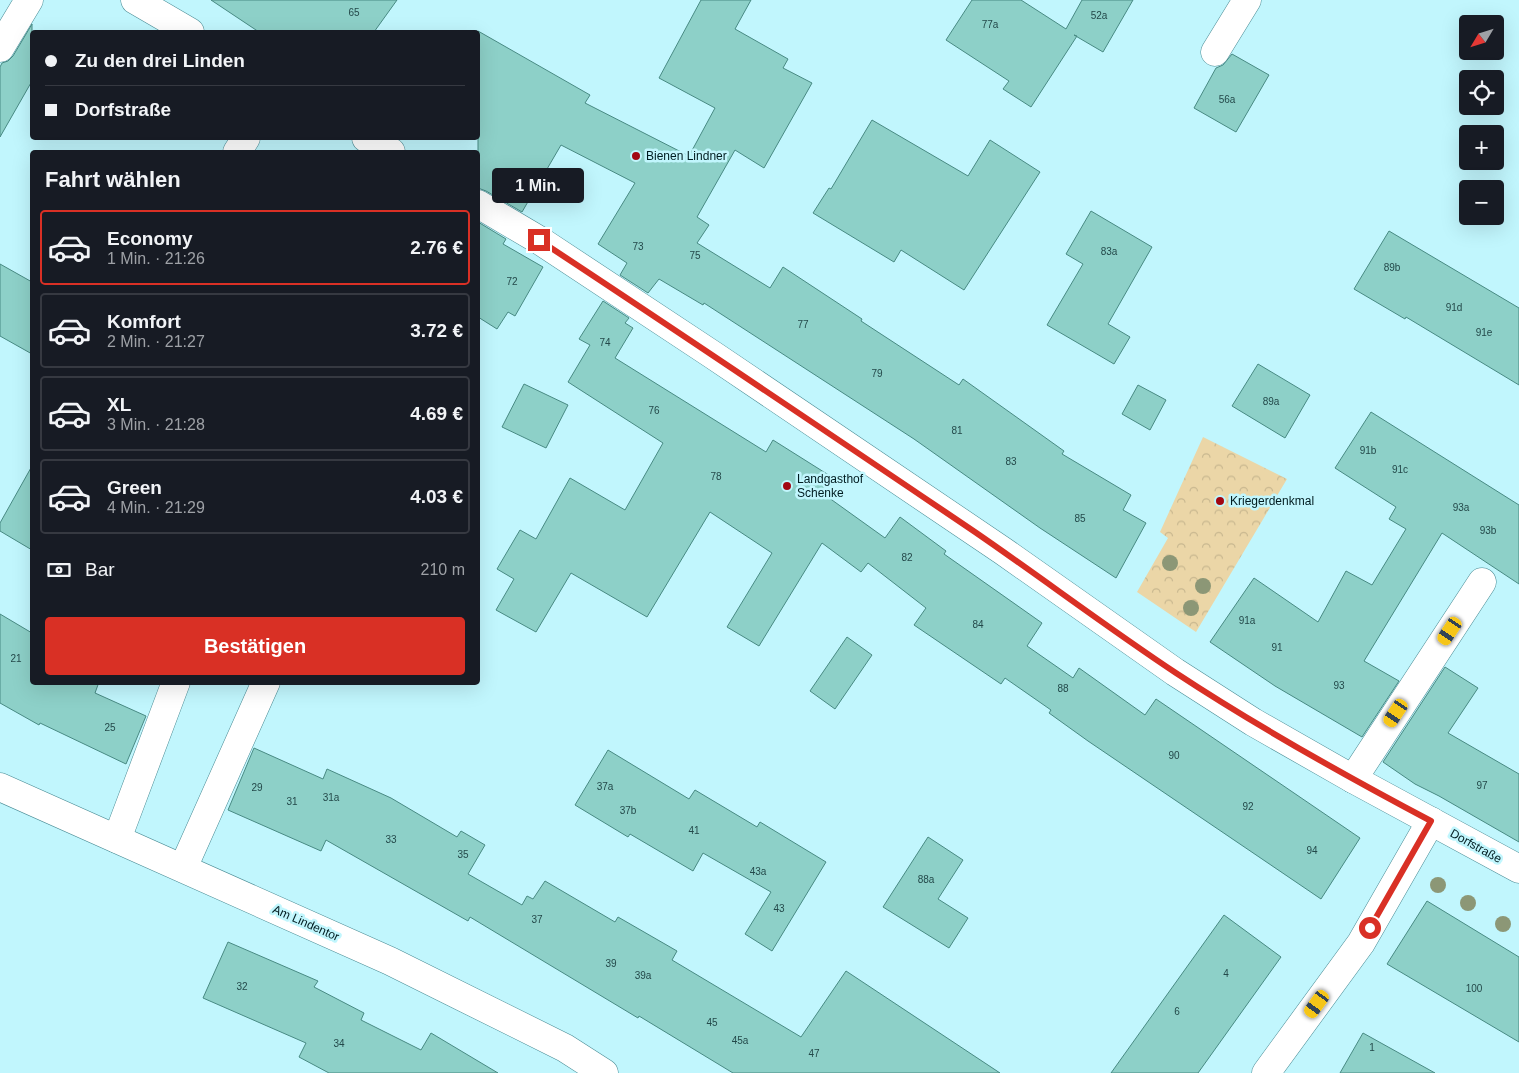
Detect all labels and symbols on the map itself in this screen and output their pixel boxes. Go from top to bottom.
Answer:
house number: 65 [348,7,360,18]
house number: 52a [1091,10,1108,21]
north arrow [1459,15,1504,60]
house number: 77a [982,19,999,30]
house number: 56a [1219,94,1236,105]
place label: Bienen Lindner [646,149,727,163]
marker: Bienen Lindner [630,150,642,162]
callout: 1 Min. [493,168,585,202]
route end [528,229,550,251]
house number: 73 [632,241,644,252]
house number: 83a [1101,246,1118,257]
house number: 75 [689,250,701,261]
house number: 89b [1384,262,1401,273]
house number: 72 [506,276,518,287]
house number: 91d [1446,302,1462,313]
house number: 77 [797,319,809,330]
house number: 91e [1476,327,1493,338]
house number: 74 [599,337,611,348]
house number: 79 [871,368,883,379]
house number: 89a [1263,396,1280,407]
house number: 76 [648,405,660,416]
house number: 81 [951,425,963,436]
house number: 91b [1360,445,1377,456]
house number: 83 [1005,456,1017,467]
house number: 91c [1392,464,1408,475]
house number: 78 [710,471,722,482]
place label: Landgasthof Schenke [797,472,864,500]
marker: Landgasthof Schenke [781,480,793,492]
place label: Kriegerdenkmal [1230,494,1314,508]
marker: Kriegerdenkmal [1214,495,1226,507]
house number: 93a [1453,502,1470,513]
house number: 85 [1074,513,1086,524]
house number: 93b [1480,525,1497,536]
house number: 82 [901,552,913,563]
car [1435,614,1464,648]
house number: 91a [1239,615,1256,626]
house number: 84 [972,619,984,630]
house number: 91 [1271,642,1283,653]
house number: 21 [10,653,22,664]
house number: 93 [1333,680,1345,691]
house number: 88 [1057,683,1069,694]
car [1381,696,1410,730]
house number: 25 [104,722,116,733]
house number: 90 [1168,750,1180,761]
house number: 97 [1476,780,1488,791]
house number: 37a [597,781,614,792]
house number: 29 [251,782,263,793]
house number: 31a [323,792,340,803]
house number: 31 [286,796,298,807]
house number: 92 [1242,801,1254,812]
house number: 37b [620,805,637,816]
house number: 41 [688,825,700,836]
street label: Dorfstraße [1448,826,1504,866]
house number: 33 [385,834,397,845]
house number: 94 [1306,845,1318,856]
house number: 35 [457,849,469,860]
house number: 43a [750,866,767,877]
house number: 88a [918,874,935,885]
street label: Am Lindentor [271,902,341,944]
house number: 43 [773,903,785,914]
house number: 37 [531,914,543,925]
route start [1359,917,1381,939]
house number: 39 [605,958,617,969]
house number: 4 [1223,968,1229,979]
house number: 39a [635,970,652,981]
house number: 32 [236,981,248,992]
house number: 100 [1466,983,1483,994]
car [1302,987,1331,1021]
house number: 6 [1174,1006,1180,1017]
house number: 45 [706,1017,718,1028]
house number: 45a [732,1035,749,1046]
house number: 34 [333,1038,345,1049]
house number: 1 [1369,1042,1375,1053]
house number: 47 [808,1048,820,1059]

